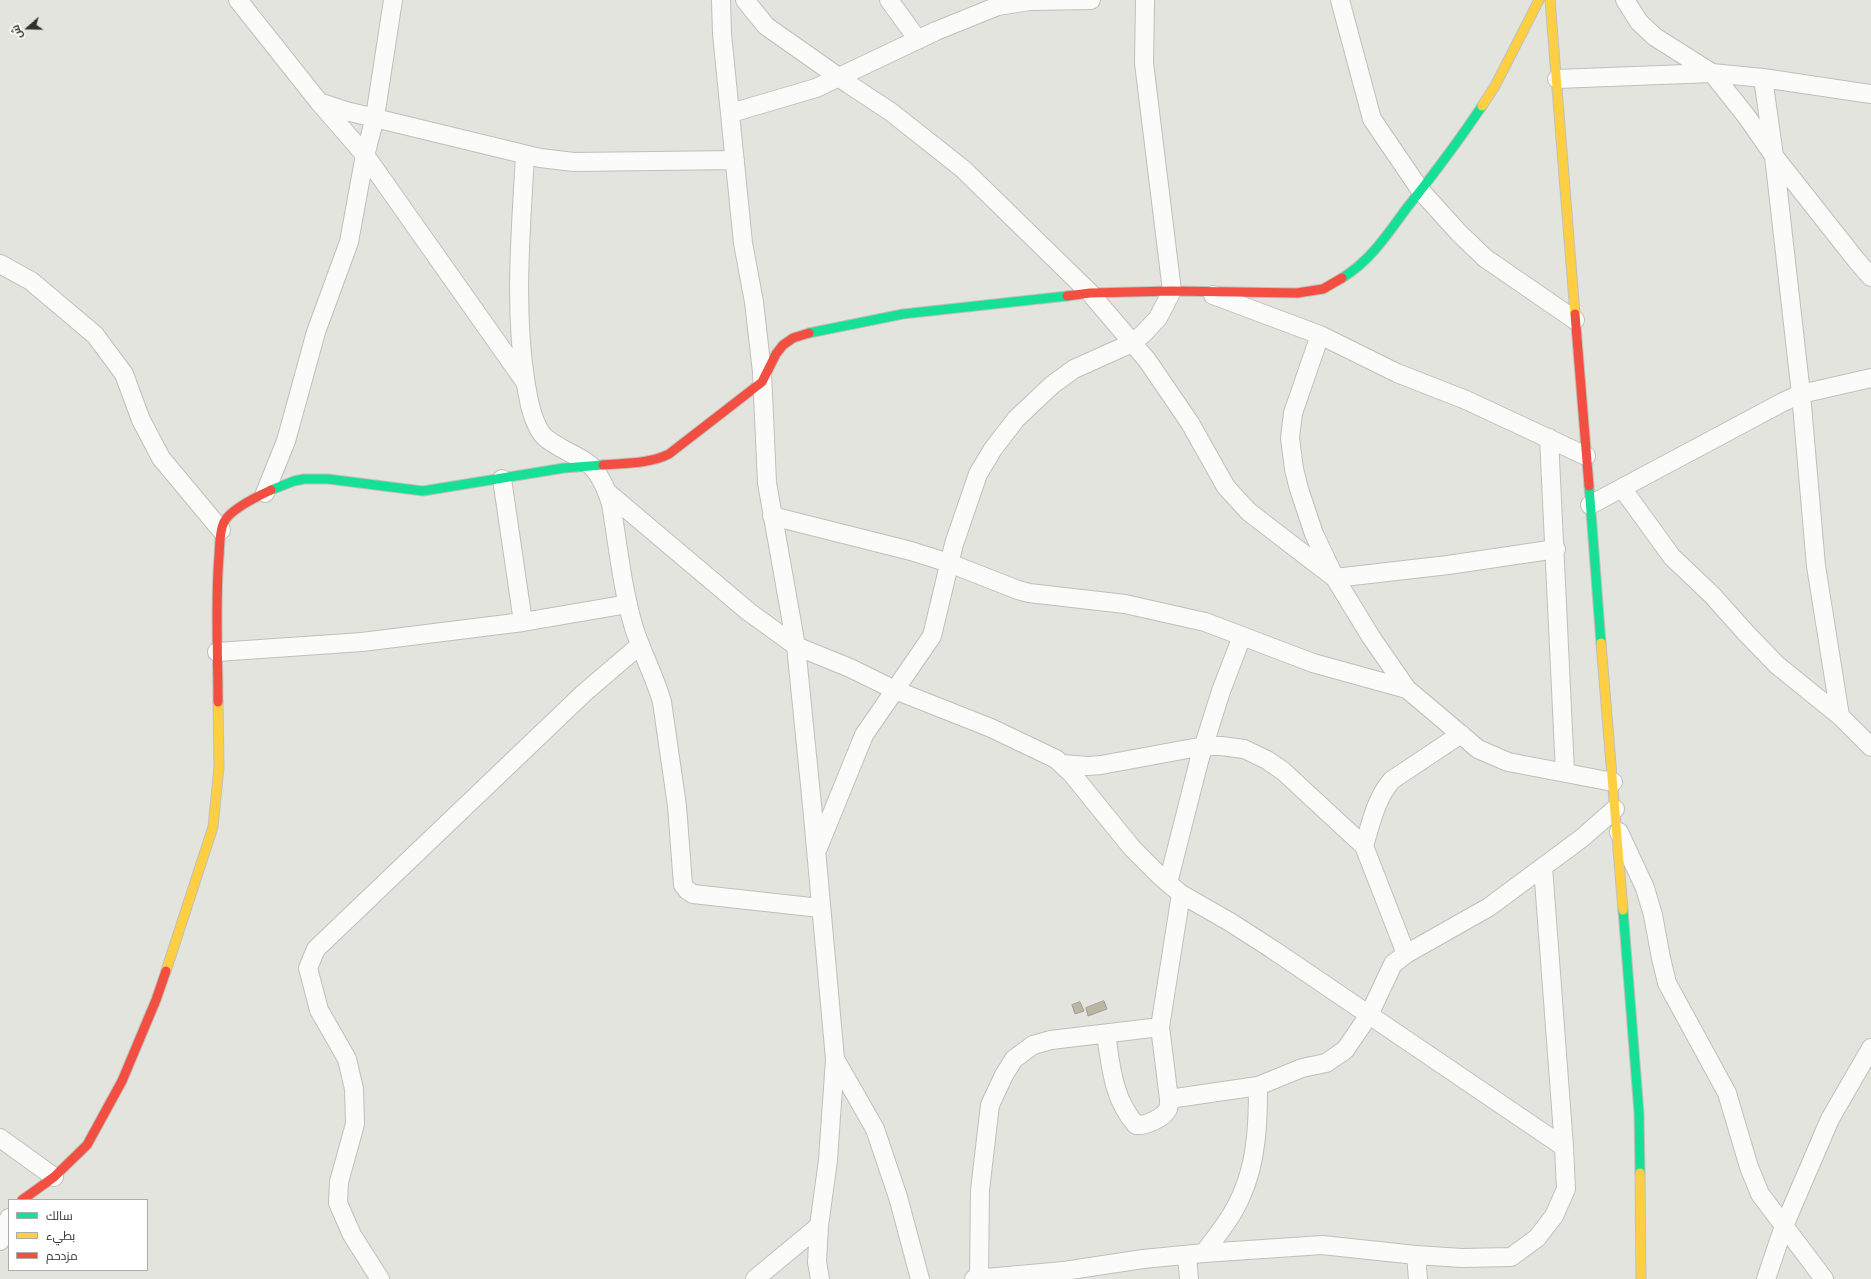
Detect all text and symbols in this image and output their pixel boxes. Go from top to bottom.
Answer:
north arrow [8,8,48,48]
text: ش [9,23,25,41]
legend [8,1199,148,1271]
text: سالك [46,1209,73,1223]
text: بطيء [46,1229,75,1243]
text: مزدحم [46,1249,78,1263]

